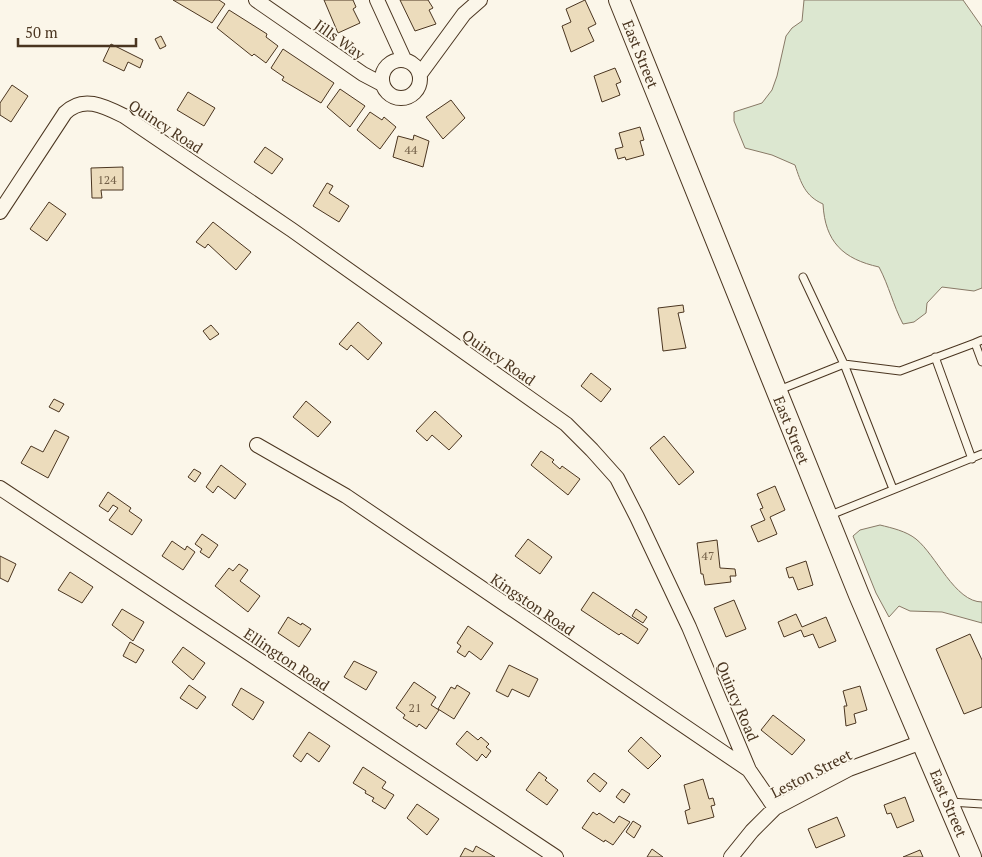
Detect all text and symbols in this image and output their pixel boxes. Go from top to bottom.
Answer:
street label: Jills Way [311,14,369,64]
scale bar [18,15,135,47]
street label: East Street [618,17,664,92]
text: 50 m [25,22,58,42]
street label: Quincy Road [125,95,207,157]
house number: 44 [405,142,418,157]
house number: 124 [97,172,117,187]
street label: Quincy Road [459,324,539,390]
street label: East Street [769,393,815,468]
house number: 47 [702,548,714,563]
street label: Kingston Road [487,568,579,640]
street label: Ellington Road [240,623,334,695]
street label: Quincy Road [712,658,764,744]
house number: 21 [409,700,421,715]
street label: Leston Street [767,744,855,802]
street label: East Street [926,766,972,840]

